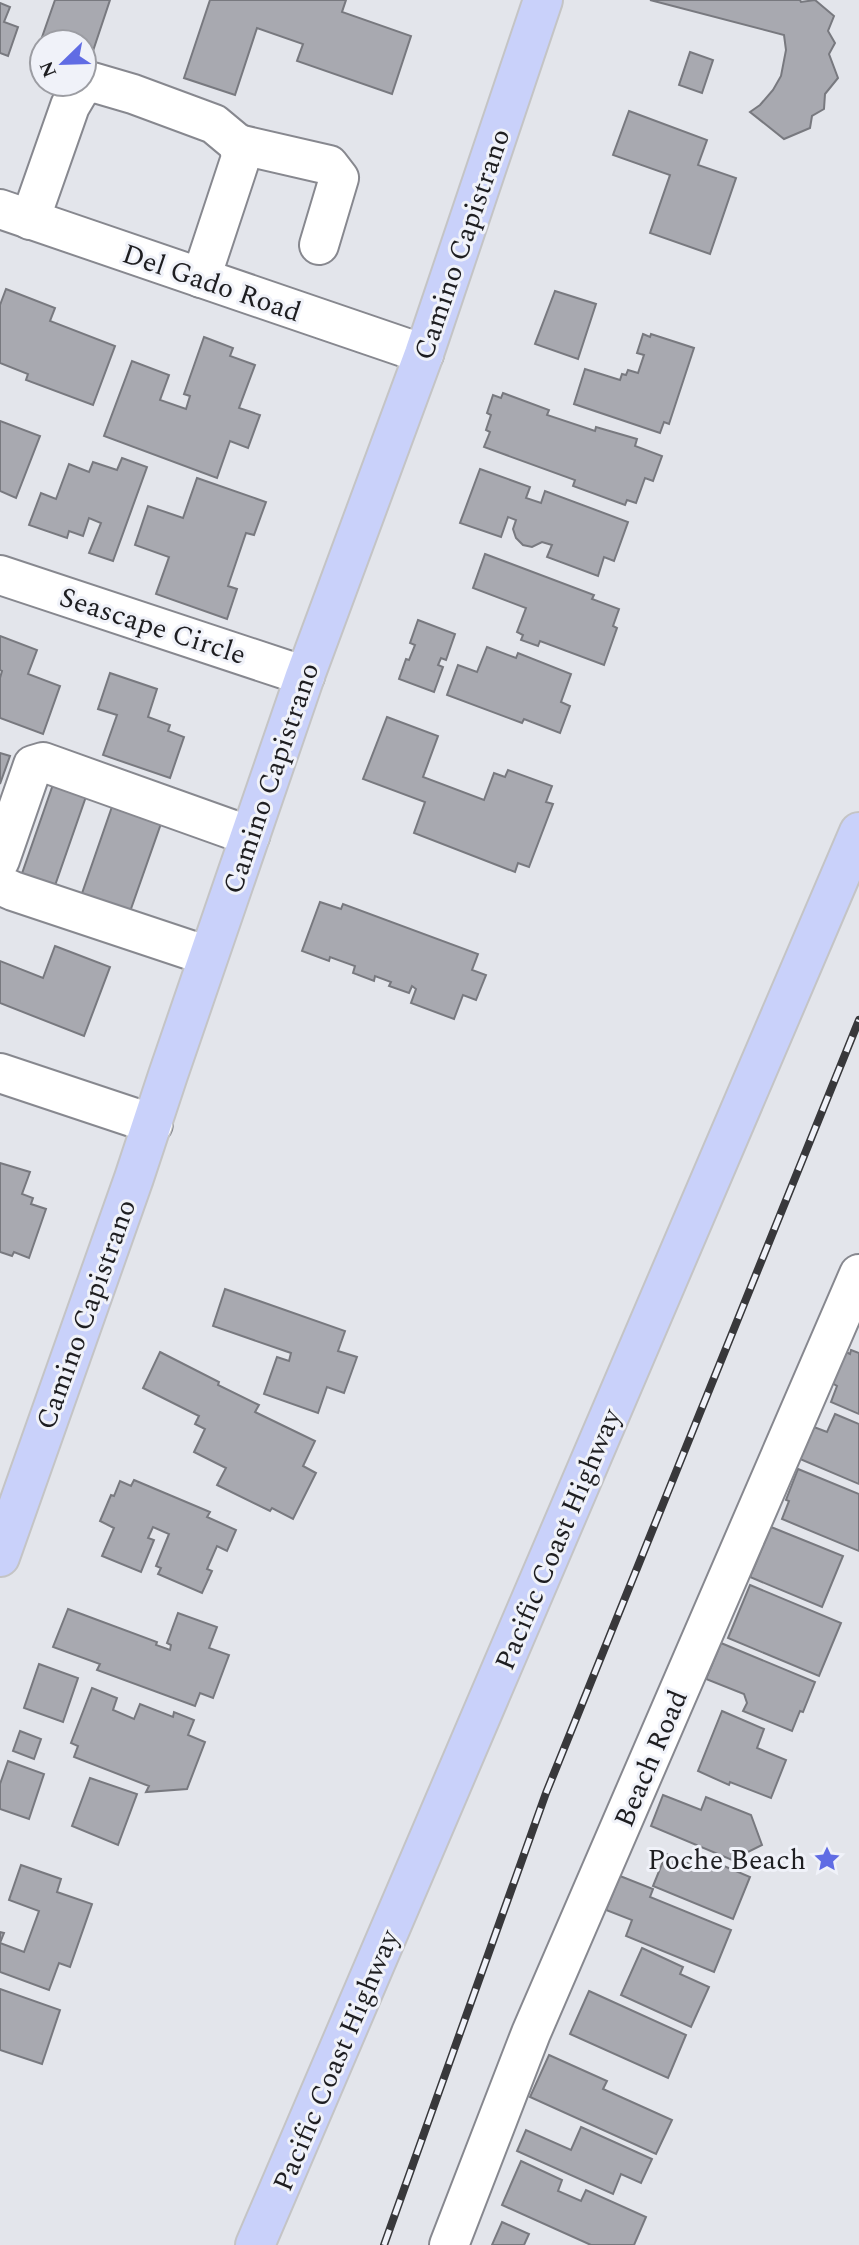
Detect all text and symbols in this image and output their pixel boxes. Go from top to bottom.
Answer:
north arrow [28,28,98,98]
text: N [32,56,65,82]
street label: Camino Capistrano [403,123,522,366]
street label: Del Gado Road [116,233,307,334]
street label: Seascape Circle [54,576,251,677]
street label: Camino Capistrano [212,657,331,900]
street label: Camino Capistrano [25,1193,148,1436]
street label: Pacific Coast Highway [484,1401,634,1677]
street label: Beach Road [603,1683,700,1834]
place label: Poche Beach [647,1839,806,1882]
place icon: Poche Beach [812,1844,842,1874]
street label: Pacific Coast Highway [262,1922,412,2198]

